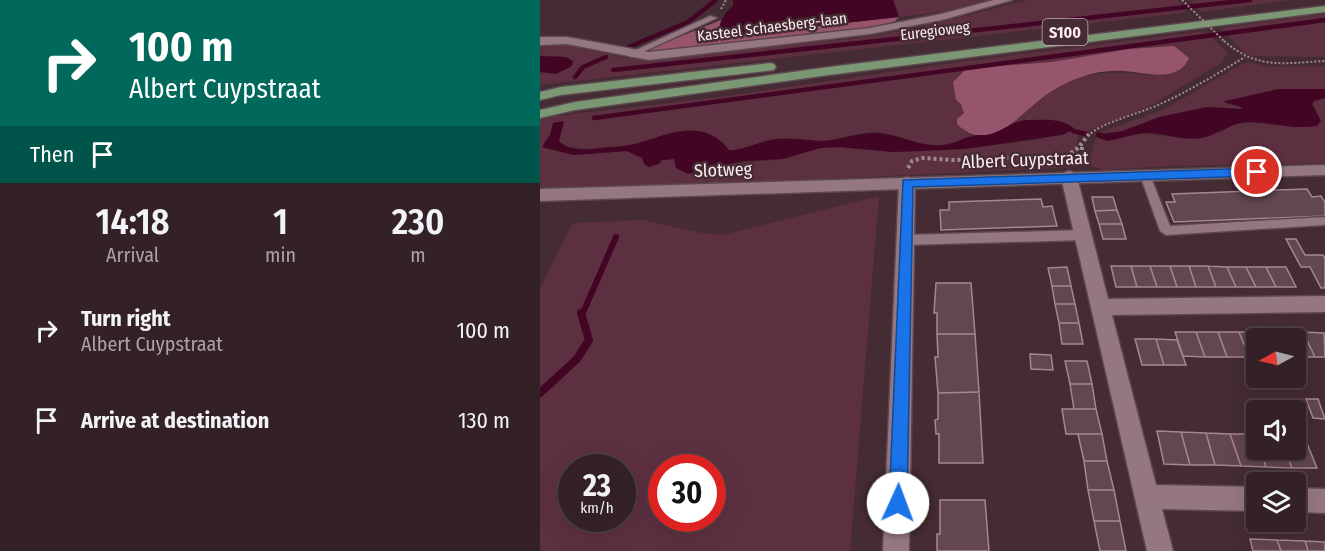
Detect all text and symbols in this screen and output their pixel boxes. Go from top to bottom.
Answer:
street label: Kasteel Schaesberg-laan [696,9,848,45]
street label: Euregioweg [899,18,971,44]
road number: S100 [1042,19,1088,45]
text: 100 m [129,22,233,72]
icon: right [30,24,108,102]
text: Albert Cuypstraat [129,73,321,105]
icon: arrive [86,138,119,171]
text: Then [30,141,74,168]
pin [1231,146,1282,197]
street label: Albert Cuypstraat [961,147,1089,173]
icon: arrive [1240,155,1273,188]
street label: Slotweg [694,158,753,182]
text: 14:18 [96,200,170,244]
text: 1 [273,200,288,244]
text: 230 [392,200,444,244]
text: Arrival [106,243,159,267]
text: min [265,243,296,267]
text: m [410,243,426,267]
text: Turn right [81,305,170,332]
icon: right [30,314,63,347]
text: 100 m [456,317,510,344]
north arrow [1246,328,1306,388]
map controls [1246,328,1306,532]
text: Albert Cuypstraat [81,332,223,356]
button: sound [1246,400,1306,460]
icon: arrive [30,404,63,437]
text: Arrive at destination [81,407,269,434]
text: 130 m [458,407,510,434]
speed limit sign: 30 [648,454,726,532]
text: 23 [583,468,611,504]
position arrow [866,471,930,535]
button: layers [1246,472,1306,532]
text: km/h [580,499,614,517]

